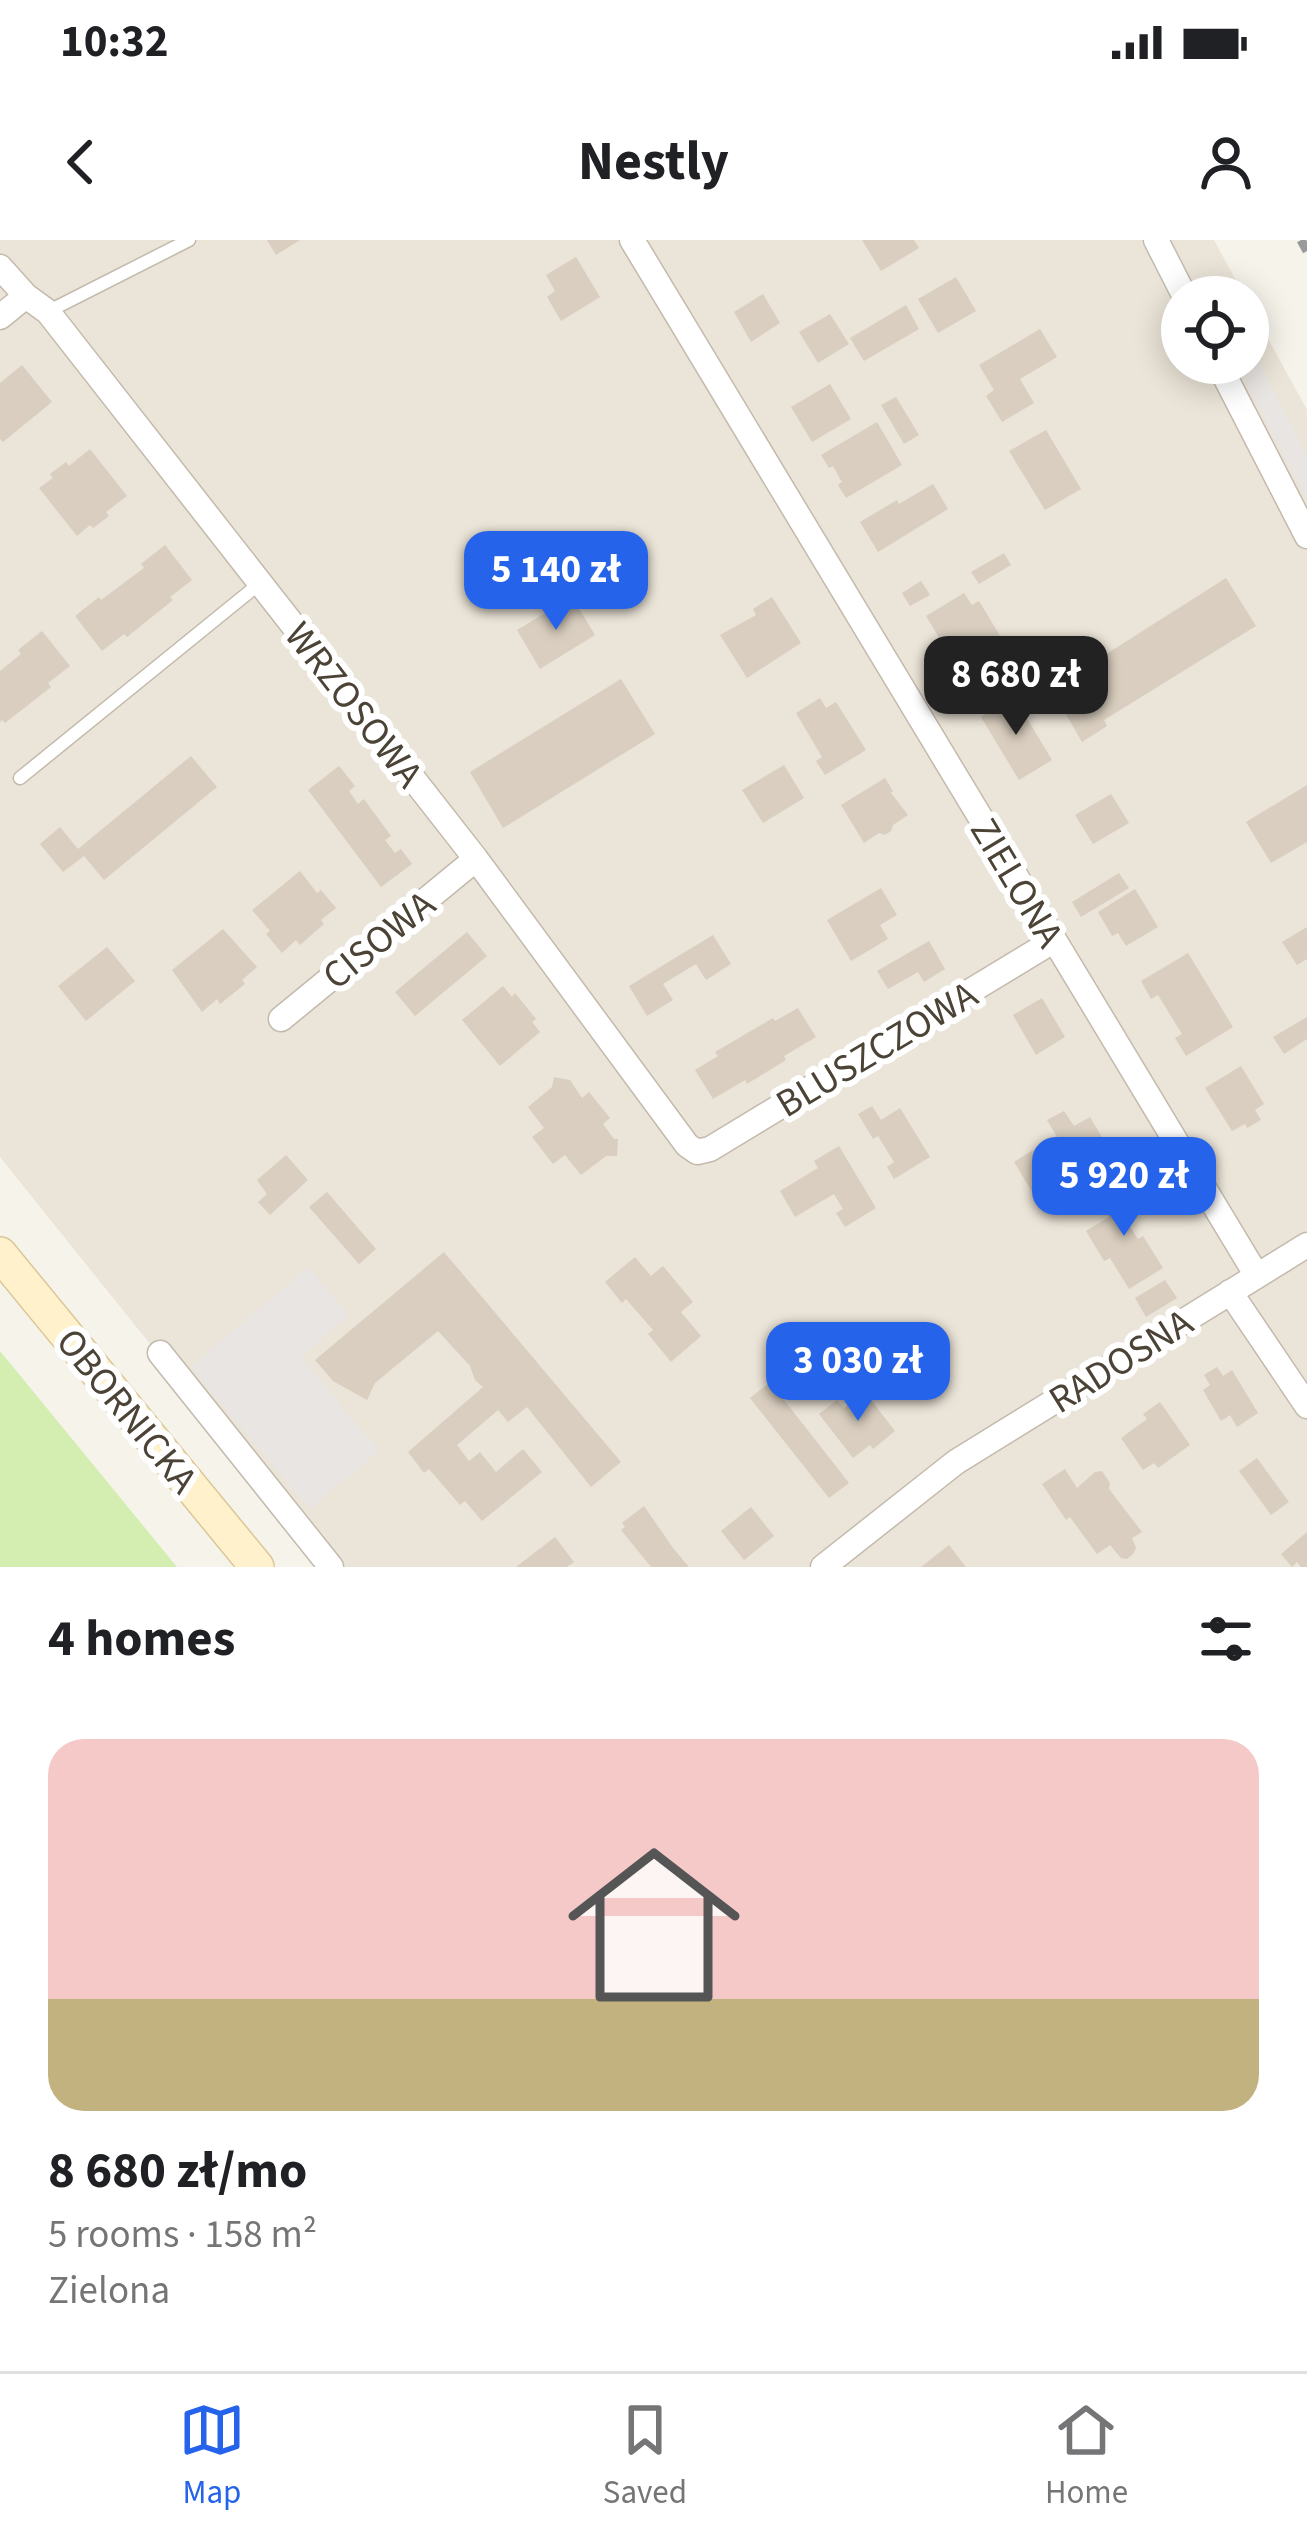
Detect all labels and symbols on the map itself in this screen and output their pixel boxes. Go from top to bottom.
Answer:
pin: 5 140 zł [432,531,680,633]
street label: WRZOSOWA [271,610,437,801]
pin: 8 680 zł [892,636,1140,738]
street label: ZIELONA [956,808,1077,959]
street label: CISOWA [311,877,448,1003]
street label: BLUSZCZOWA [766,967,989,1132]
pin: 5 920 zł [1000,1137,1248,1239]
street label: RADOSNA [1038,1295,1205,1428]
street label: OBORNICKA [42,1317,211,1506]
pin: 3 030 zł [734,1322,982,1424]

